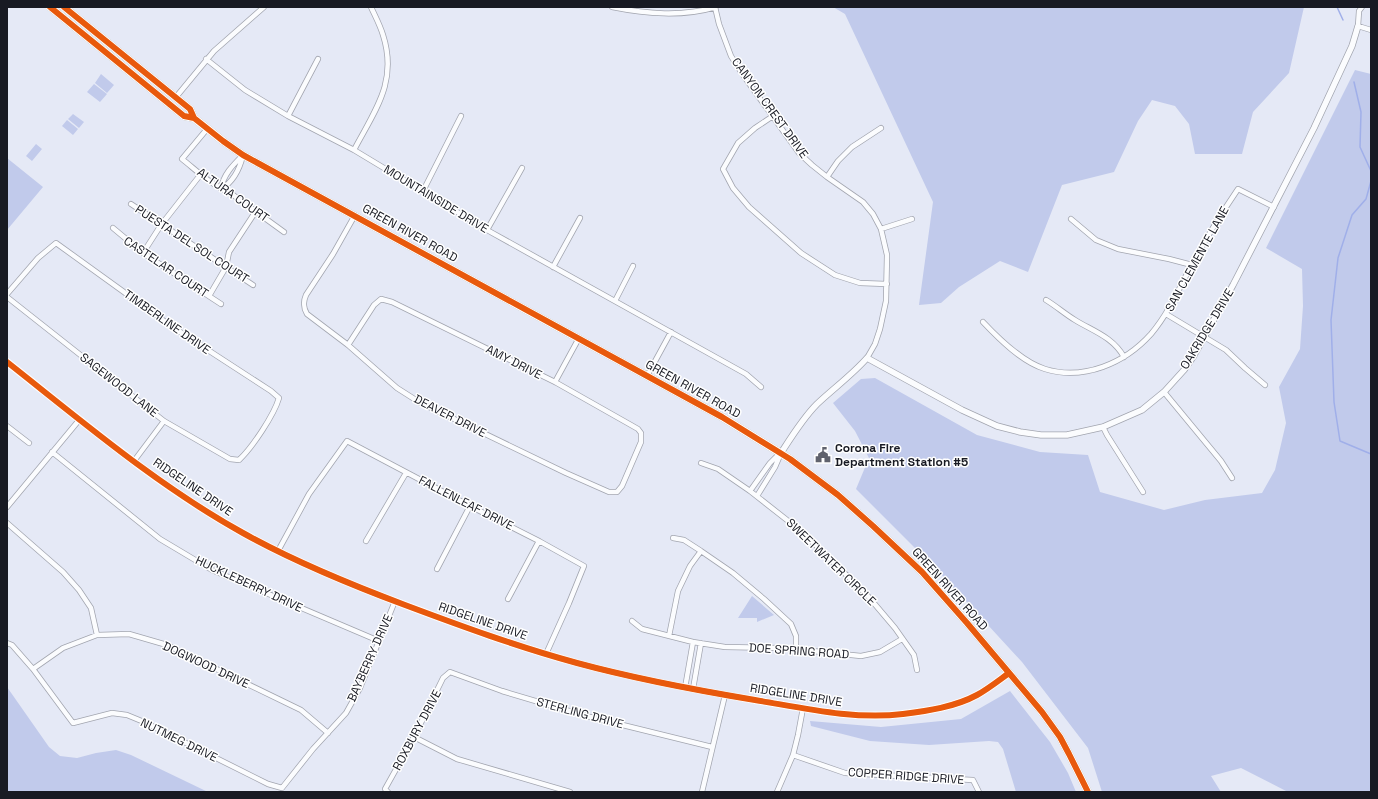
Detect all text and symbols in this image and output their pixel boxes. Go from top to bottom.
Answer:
street label: CANYON CREST DRIVE [728,54,812,162]
street label: MOUNTAINSIDE DRIVE [381,161,492,237]
street label: ALTURA COURT [194,164,272,226]
street label: GREEN RIVER ROAD [360,200,460,266]
street label: PUESTA DEL SOL COURT [132,201,252,287]
street label: SAN CLEMENTE LANE [1161,203,1233,314]
street label: CASTELAR COURT [121,233,211,301]
street label: OAKRIDGE DRIVE [1177,285,1238,372]
street label: TIMBERLINE DRIVE [120,286,214,358]
street label: AMY DRIVE [483,341,545,383]
street label: SAGEWOOD LANE [76,349,162,421]
street label: GREEN RIVER ROAD [643,356,743,422]
street label: DEAVER DRIVE [411,391,489,441]
place label: Corona Fire Department Station #5 [835,440,968,470]
public building icon: Corona Fire Department Station #5 [814,446,832,464]
street label: RIDGELINE DRIVE [150,454,236,520]
street label: FALLENLEAF DRIVE [416,472,516,534]
street label: SWEETWATER CIRCLE [783,515,880,609]
street label: GREEN RIVER ROAD [908,544,992,634]
street label: HUCKLEBERRY DRIVE [193,552,306,616]
street label: RIDGELINE DRIVE [436,598,530,644]
street label: BAYBERRY DRIVE [343,611,397,704]
street label: DOGWOOD DRIVE [160,638,252,692]
street label: DOE SPRING ROAD [748,640,850,663]
street label: RIDGELINE DRIVE [749,680,843,710]
street label: ROXBURY DRIVE [389,687,445,773]
street label: STERLING DRIVE [535,694,626,732]
street label: NUTMEG DRIVE [138,714,220,766]
street label: COPPER RIDGE DRIVE [847,764,965,788]

